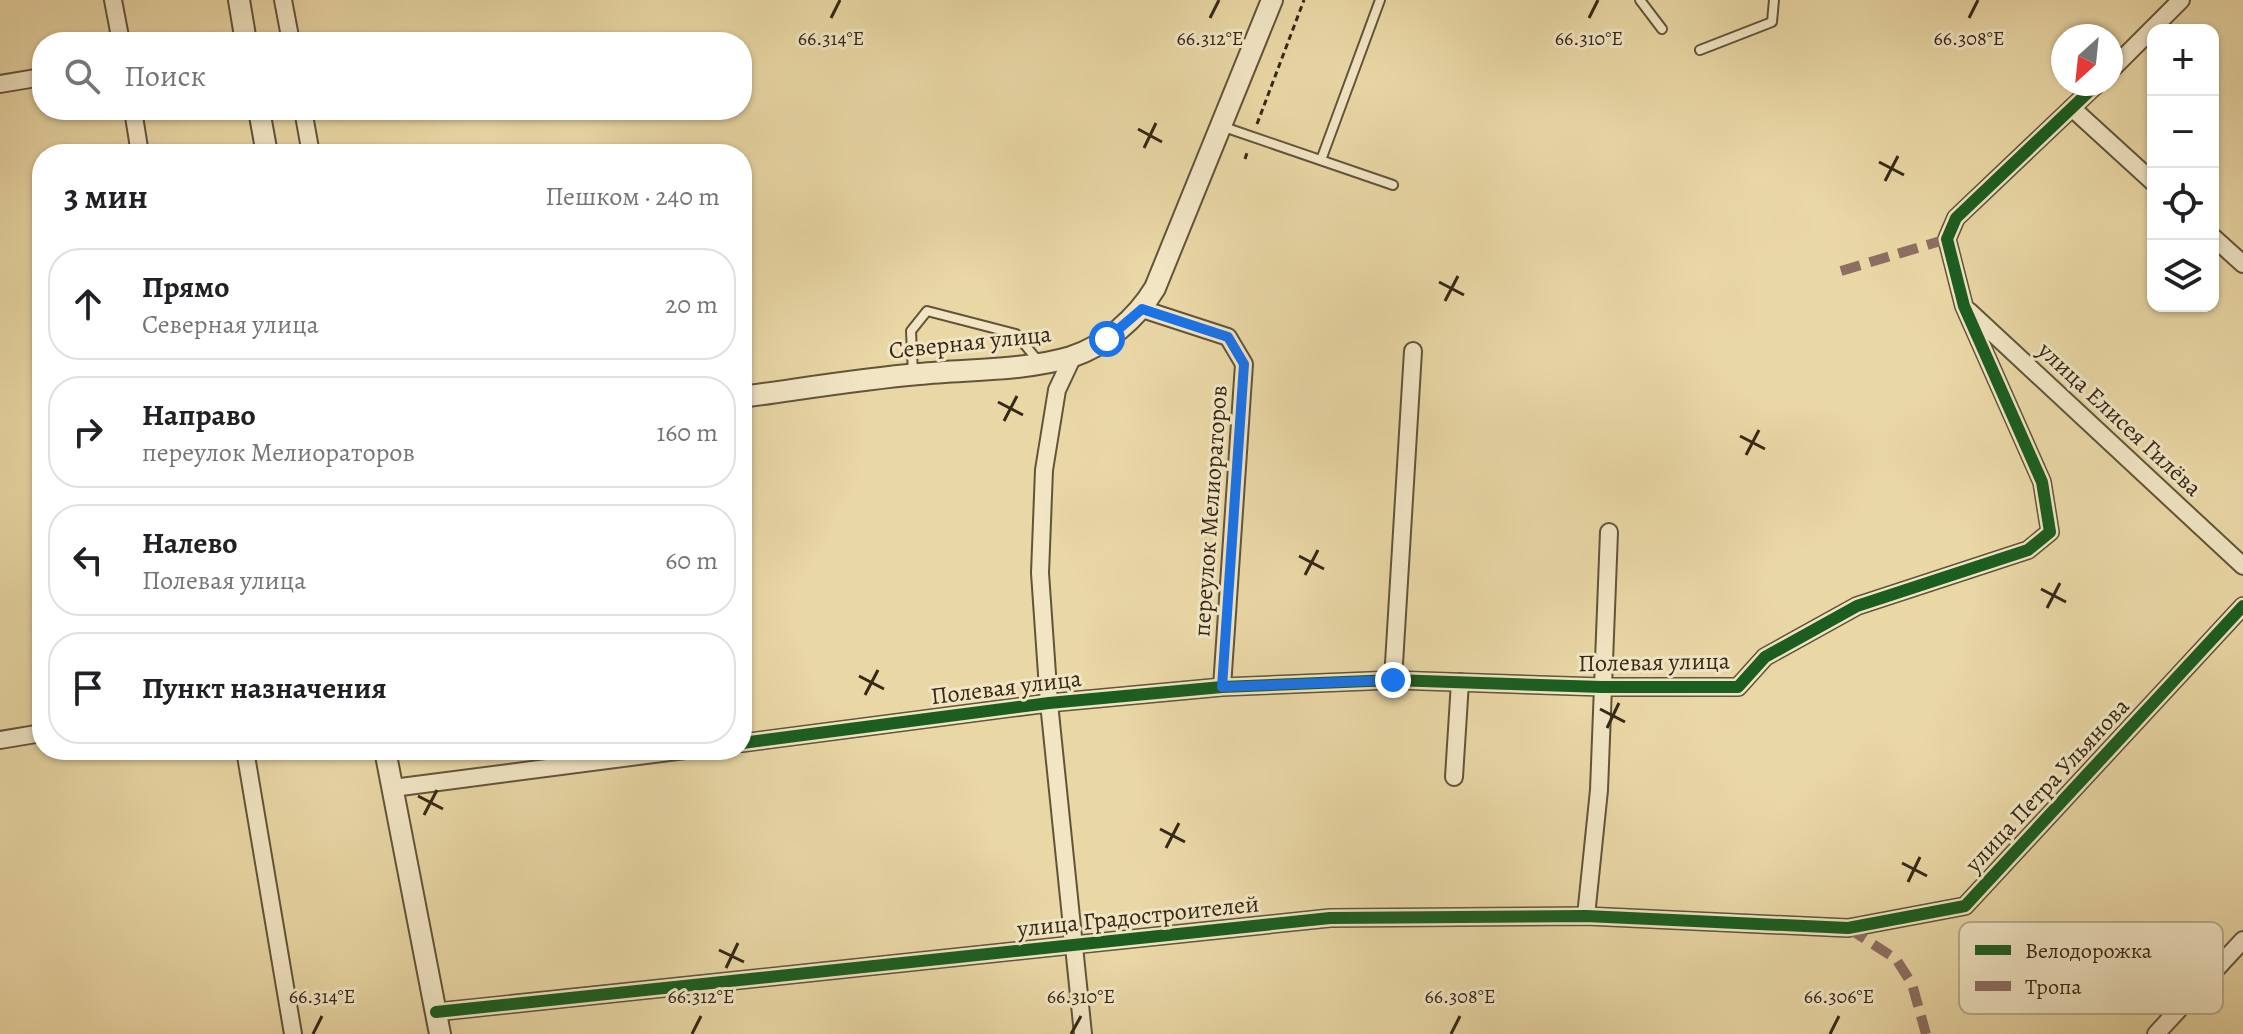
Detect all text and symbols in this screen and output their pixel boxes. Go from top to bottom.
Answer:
north arrow [2051,24,2123,96]
map controls [2147,24,2219,312]
button: + [2147,24,2219,96]
text: 66.314°E [798,25,864,52]
text: 66.312°E [1176,25,1244,52]
text: 66.310°E [1555,25,1623,52]
text: 66.308°E [1933,25,2005,52]
search box [32,32,752,120]
icon: search [60,54,104,98]
text: Поиск [124,56,206,96]
button: − [2147,96,2219,168]
button: locate [2147,168,2219,240]
text: 3 мин [64,173,148,220]
text: Пешком · 240 m [545,179,720,214]
button: layers [2147,240,2219,312]
text: Прямо [142,267,229,307]
icon: ahead [66,282,110,326]
text: 20 m [665,287,718,322]
text: Северная улица [142,307,319,342]
street label: Северная улица [887,318,1053,366]
route start [1089,321,1125,357]
street label: улица Елисея Гилёва [2030,334,2209,503]
street label: переулок Мелиораторов [1185,384,1235,638]
text: Направо [142,395,256,435]
icon: right [66,410,110,454]
text: 160 m [656,415,718,450]
text: переулок Мелиораторов [142,435,415,470]
text: Налево [142,523,237,563]
icon: left [66,538,110,582]
text: 60 m [665,543,718,578]
text: Полевая улица [142,563,306,598]
street label: Полевая улица [1578,645,1730,679]
street label: Полевая улица [929,662,1083,712]
route end [1375,662,1411,698]
icon: arrive [66,666,110,710]
text: Пункт назначения [142,668,387,708]
street label: улица Петра Ульянова [1957,691,2136,880]
street label: улица Градостроителей [1015,887,1260,945]
legend [1959,922,2223,1014]
text: Велодорожка [2025,936,2153,966]
text: Тропа [2025,972,2083,1002]
text: 66.314°E [289,983,355,1010]
text: 66.312°E [667,983,735,1010]
text: 66.310°E [1047,983,1115,1010]
text: 66.308°E [1424,983,1496,1010]
text: 66.306°E [1804,983,1874,1010]

